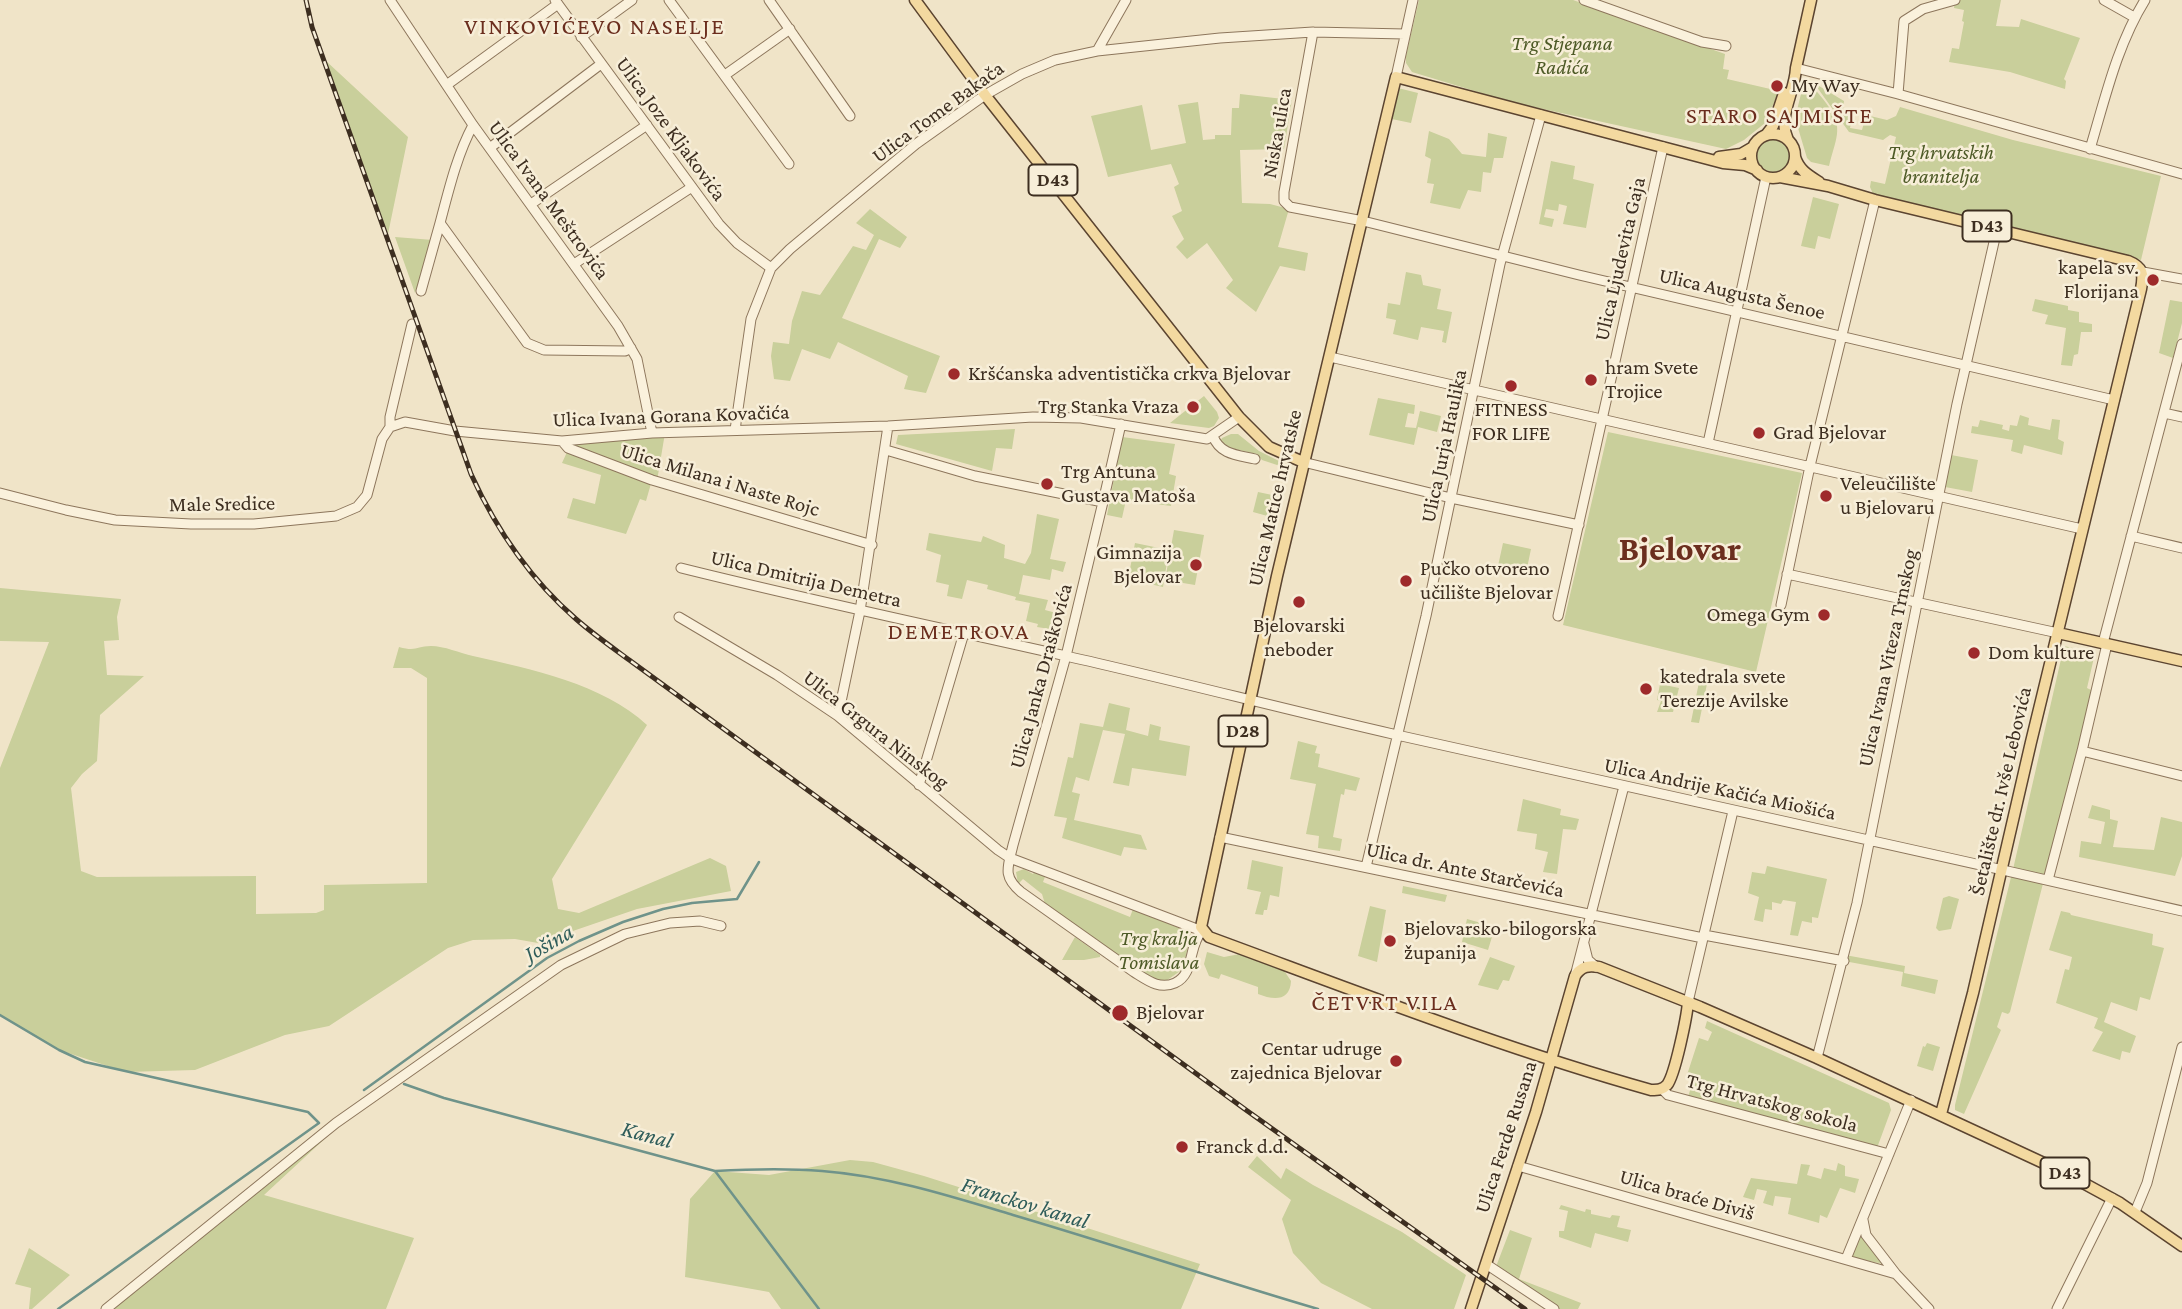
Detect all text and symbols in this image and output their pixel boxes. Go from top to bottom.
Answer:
district label: VINKOVIĆEVO NASELJE [467,13,723,41]
park label: Trg Stjepana Radića [1511,31,1613,81]
street label: Ulica Joze Kljakovića [610,52,732,206]
street label: Ulica Tome Bakača [867,56,1009,168]
place label: My Way [1791,73,1860,99]
marker: My Way [1769,78,1785,94]
street label: Niska ulica [1257,86,1297,180]
district label: STARO SAJMIŠTE [1688,102,1872,130]
street label: Ulica Ivana Meštrovića [483,116,615,284]
park label: Trg hrvatskih branitelja [1888,140,1994,190]
road number: D43 [1028,164,1078,196]
street label: Ulica Ljudevita Gaja [1589,175,1651,343]
road number: D43 [1962,210,2011,242]
place label: kapela sv. Florijana [2058,255,2139,305]
street label: Ulica Augusta Šenoe [1656,263,1828,325]
marker: kapela sv. Florijana [2145,272,2161,288]
place label: hram Svete Trojice [1605,355,1698,405]
place label: Kršćanska adventistička crkva Bjelovar [968,361,1291,387]
marker: Kršćanska adventistička crkva Bjelovar [946,366,962,382]
street label: Ulica Jurja Haulika [1415,367,1473,525]
marker: hram Svete Trojice [1583,372,1599,388]
marker: FITNESS FOR LIFE [1503,378,1519,394]
place label: Trg Stanka Vraza [1038,394,1179,420]
place label: FITNESS FOR LIFE [1472,397,1550,447]
street label: Ulica Ivana Gorana Kovačića [552,399,790,433]
marker: Trg Stanka Vraza [1185,399,1201,415]
street label: Ulica Matice hrvatske [1242,407,1308,589]
place label: Grad Bjelovar [1773,420,1887,446]
marker: Grad Bjelovar [1751,425,1767,441]
street label: Ulica Milana i Naste Rojc [617,438,823,522]
place label: Trg Antuna Gustava Matoša [1061,459,1196,509]
place label: Veleučilište u Bjelovaru [1840,471,1936,521]
marker: Trg Antuna Gustava Matoša [1039,476,1055,492]
marker: Veleučilište u Bjelovaru [1818,488,1834,504]
street label: Male Sredice [169,490,275,518]
district label: Bjelovar [1619,528,1741,570]
place label: Gimnazija Bjelovar [1096,540,1182,590]
street label: Ulica Dmitrija Demetra [708,545,904,613]
street label: Ulica Ivana Viteza Trnskog [1853,547,1923,769]
place label: Pučko otvoreno učilište Bjelovar [1420,556,1553,606]
marker: Gimnazija Bjelovar [1188,557,1204,573]
marker: Pučko otvoreno učilište Bjelovar [1398,573,1414,589]
street label: Ulica Janka Draškovića [1004,581,1078,771]
marker: Bjelovarski neboder [1291,594,1307,610]
place label: Omega Gym [1706,602,1810,628]
marker: Omega Gym [1816,607,1832,623]
place label: Bjelovarski neboder [1253,613,1345,663]
district label: DEMETROVA [889,618,1029,646]
place label: Dom kulture [1988,640,2094,666]
marker: Dom kulture [1966,645,1982,661]
place label: katedrala svete Terezije Avilske [1660,664,1788,714]
street label: Ulica Grgura Ninskog [798,665,954,795]
marker: katedrala svete Terezije Avilske [1638,681,1654,697]
street label: Šetalište dr. Ivše Lebovića [1965,684,2037,898]
road number: D28 [1218,716,1268,746]
street label: Ulica Andrije Kačića Miošića [1602,752,1838,826]
street label: Ulica dr. Ante Starčevića [1364,837,1566,903]
place label: Bjelovarsko-bilogorska županija [1404,916,1597,966]
water label: Jošina [519,918,579,968]
park label: Trg kralja Tomislava [1119,926,1199,976]
marker: Bjelovarsko-bilogorska županija [1382,933,1398,949]
district label: ČETVRT VILA [1313,989,1457,1017]
place label: Bjelovar [1136,1000,1205,1026]
marker: Bjelovar [1110,1003,1130,1023]
place label: Centar udruge zajednica Bjelovar [1230,1036,1382,1086]
marker: Centar udruge zajednica Bjelovar [1388,1053,1404,1069]
street label: Ulica Ferde Rusana [1469,1058,1543,1216]
street label: Trg Hrvatskog sokola [1683,1068,1861,1138]
water label: Kanal [618,1115,676,1155]
place label: Franck d.d. [1196,1134,1288,1160]
marker: Franck d.d. [1174,1139,1190,1155]
road number: D43 [2040,1158,2090,1189]
street label: Ulica braće Diviš [1617,1164,1757,1226]
water label: Franckov kanal [958,1171,1092,1235]

